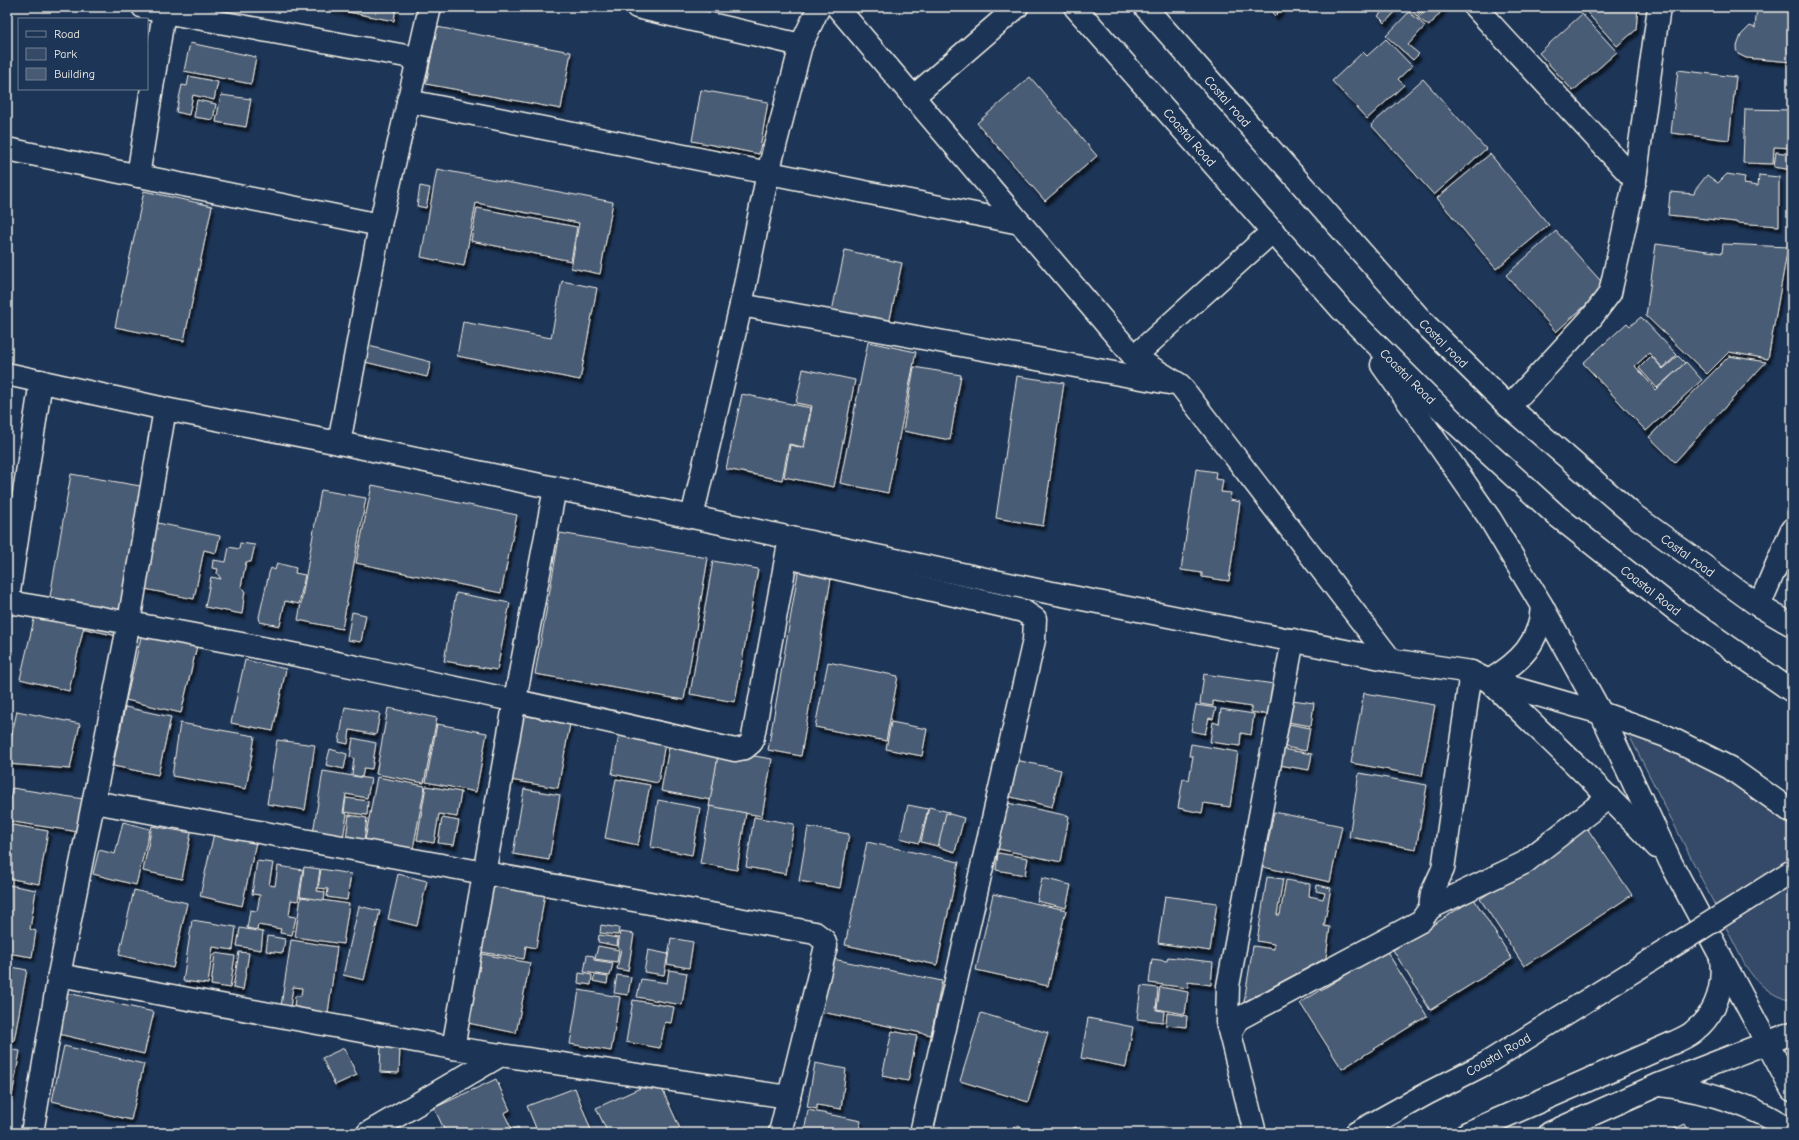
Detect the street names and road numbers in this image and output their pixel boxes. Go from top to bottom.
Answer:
street label: Costal road [1201,73,1254,130]
street label: Coastal Road [1160,105,1219,170]
street label: Costal road [1416,316,1471,371]
street label: Coastal Road [1377,345,1439,407]
street label: Costal road [1658,531,1718,580]
street label: Coastal Road [1618,562,1684,619]
street label: Coastal Road [1463,1030,1533,1079]

